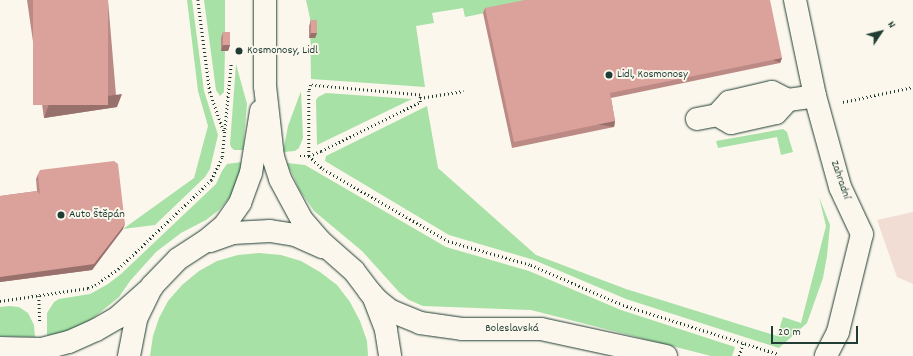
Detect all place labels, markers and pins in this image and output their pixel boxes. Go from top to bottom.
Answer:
place label: Kosmonosy, Lidl [247,44,318,58]
marker: Kosmonosy, Lidl [234,46,244,56]
place label: Lidl, Kosmonosy [617,68,688,82]
marker: Lidl, Kosmonosy [604,70,614,80]
place label: Auto Štěpán [69,208,125,222]
marker: Auto Štěpán [56,210,66,220]

